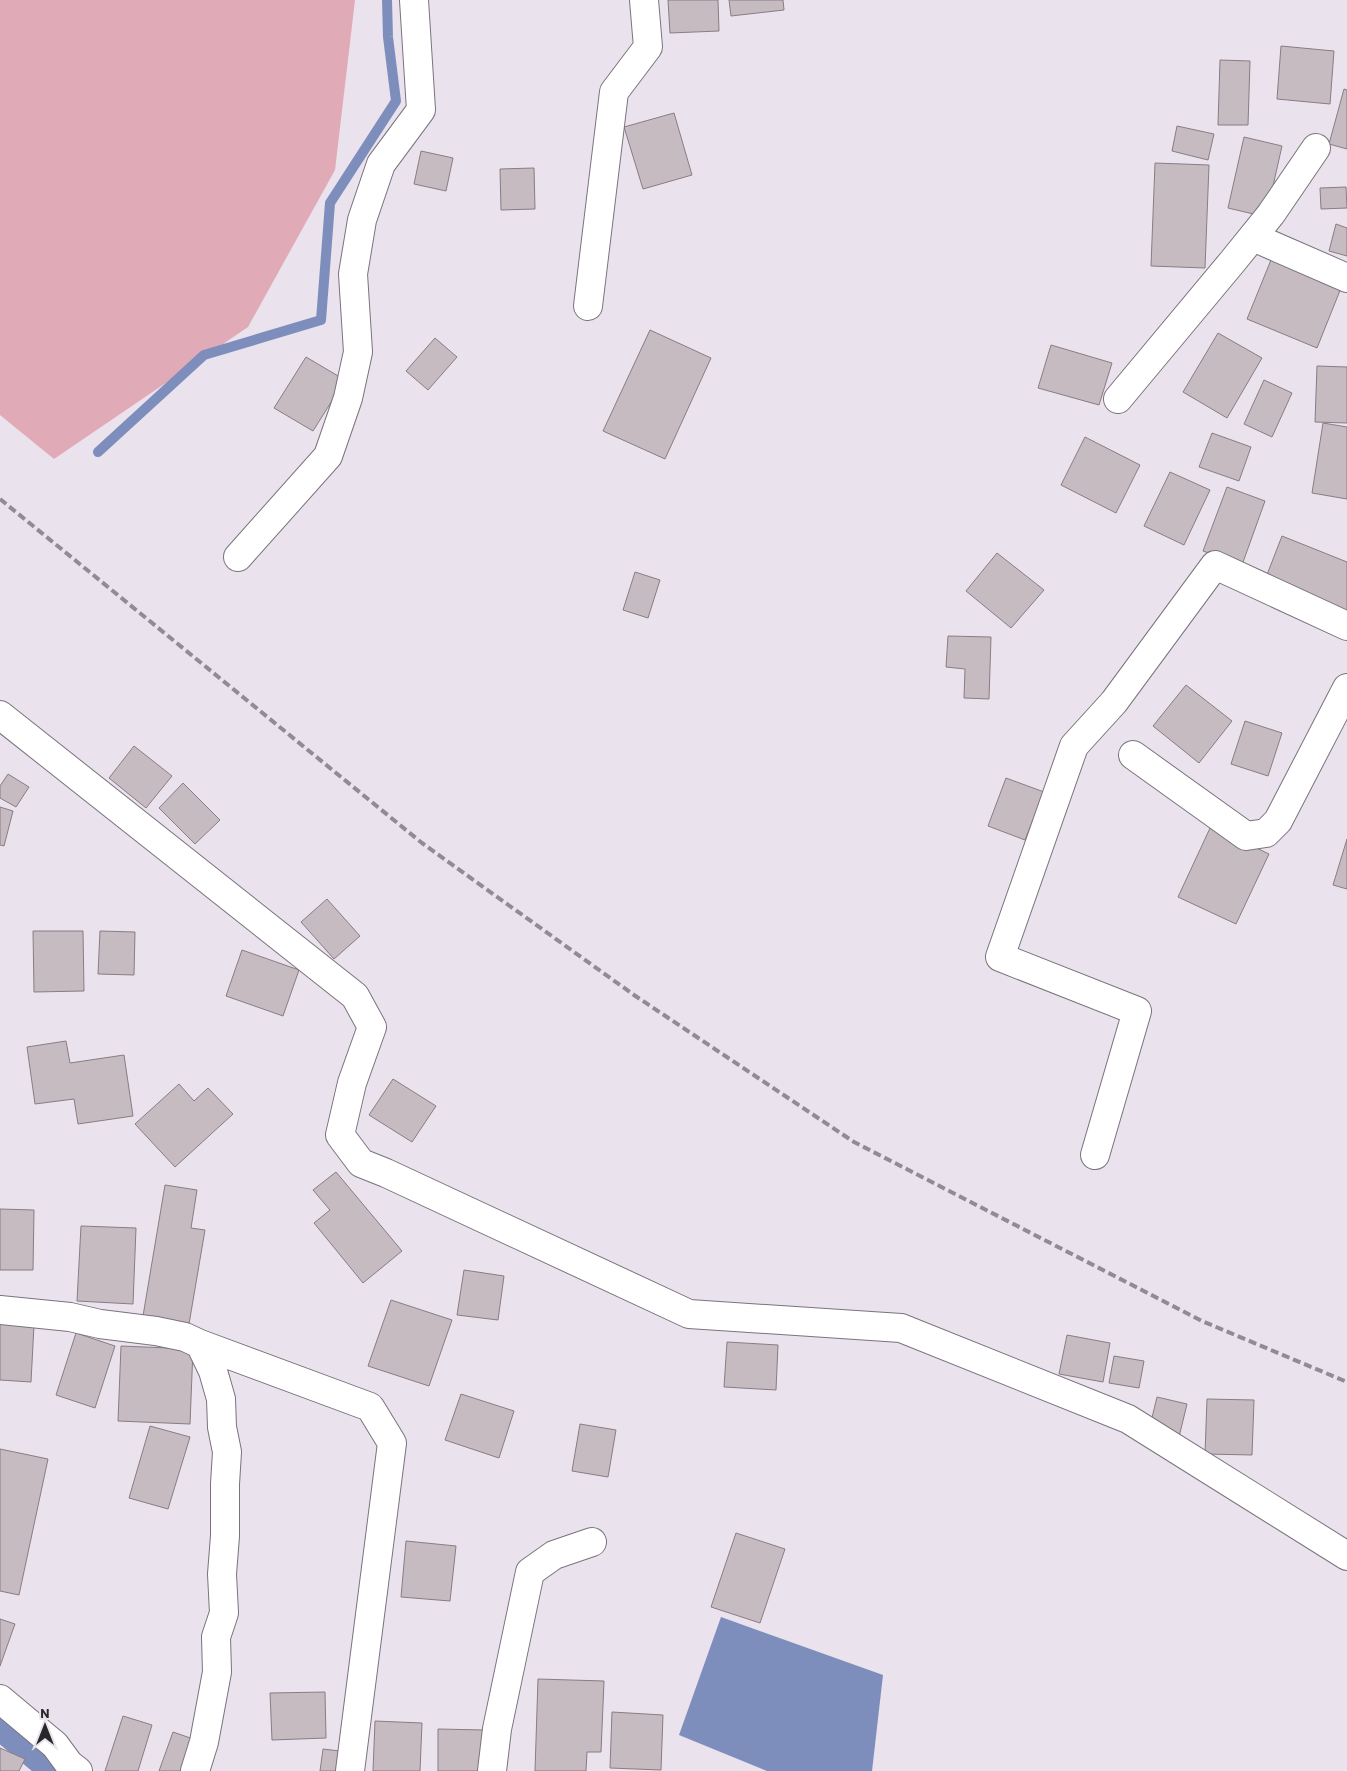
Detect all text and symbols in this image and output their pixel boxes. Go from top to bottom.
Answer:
north arrow [20,1701,70,1751]
text: N [40,1704,50,1721]

